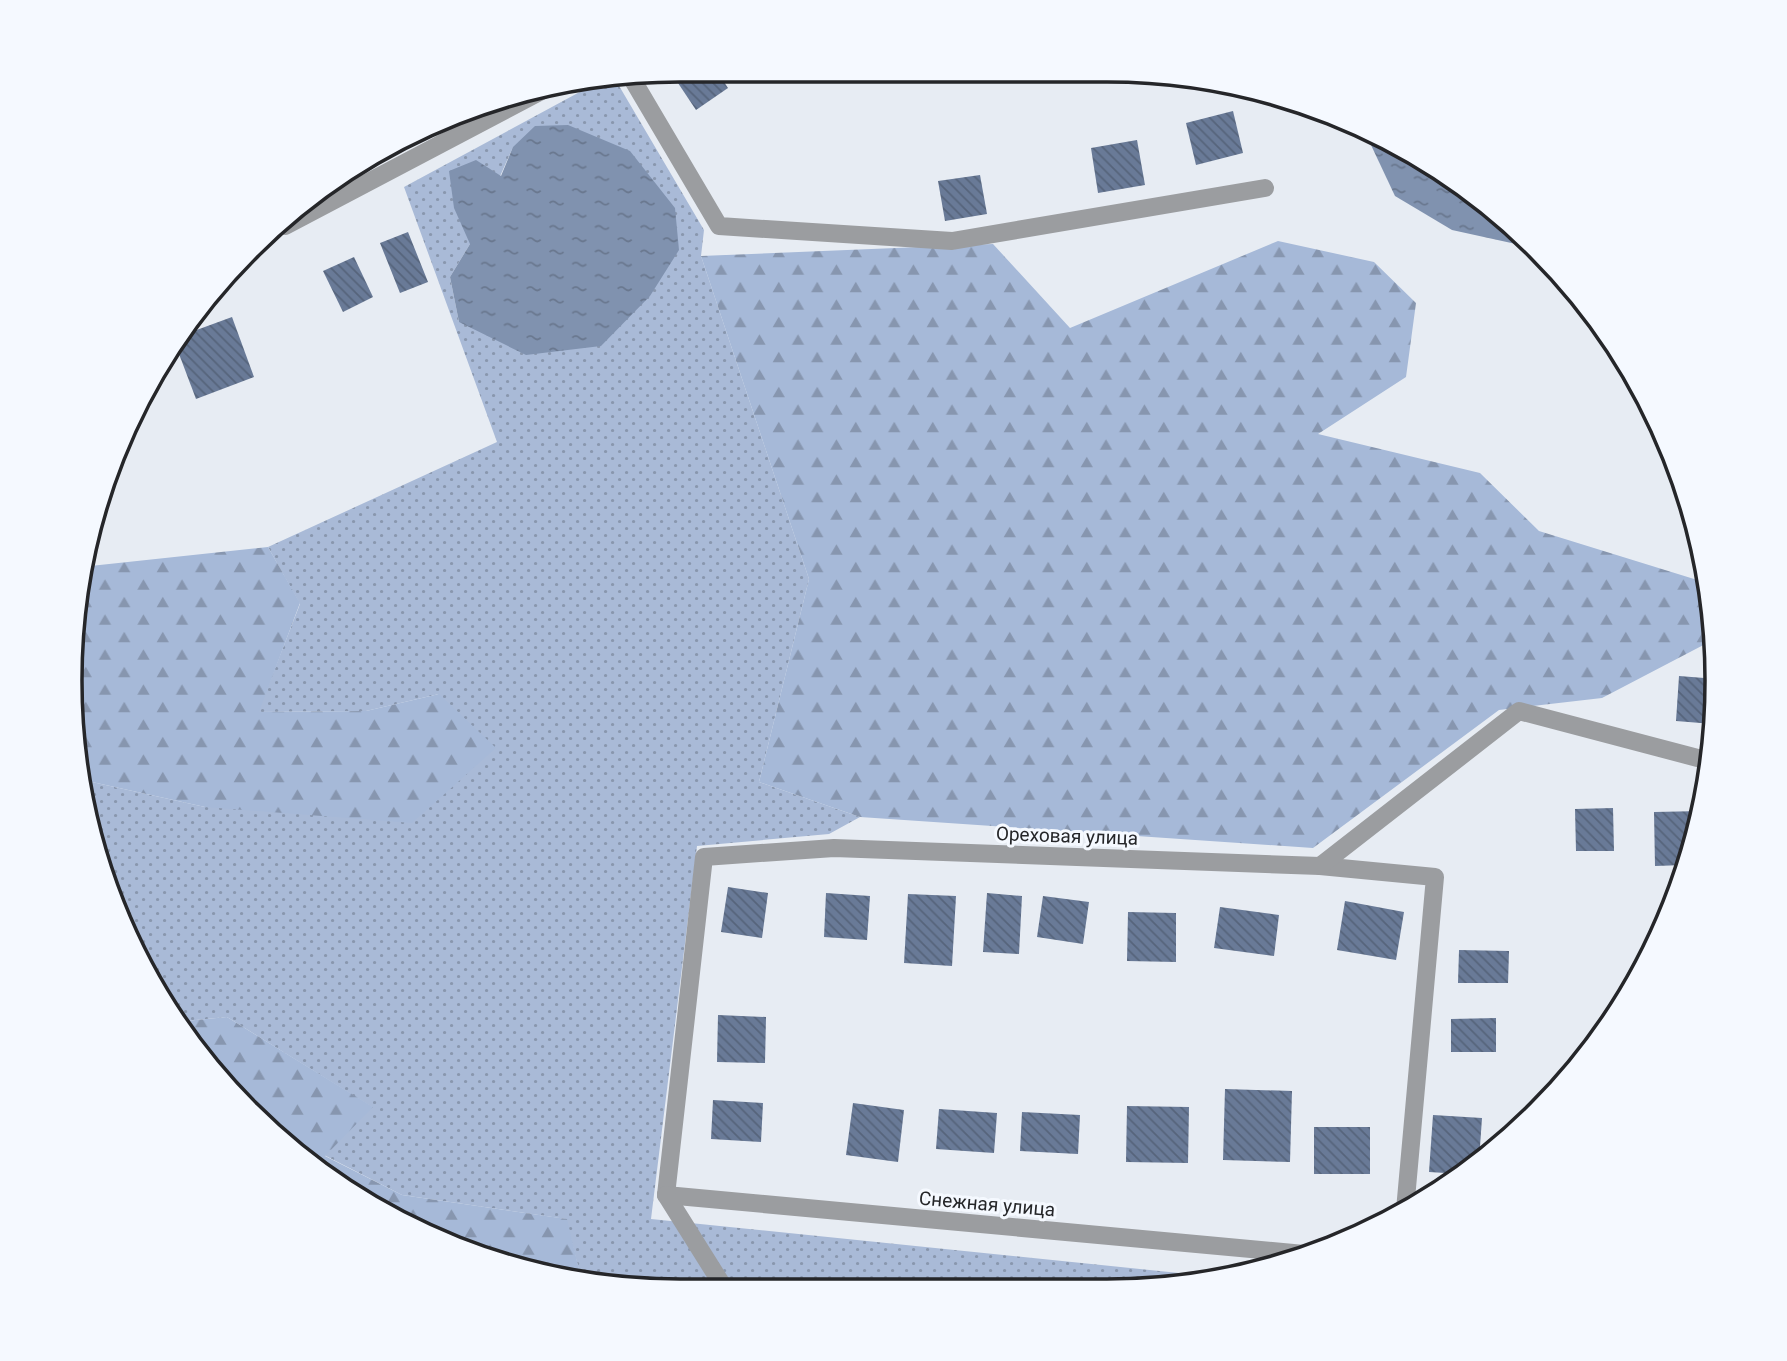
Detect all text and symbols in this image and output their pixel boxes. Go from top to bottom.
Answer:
street label: Ореховая улица [995,822,1139,850]
street label: Снежная улица [918,1187,1056,1221]

